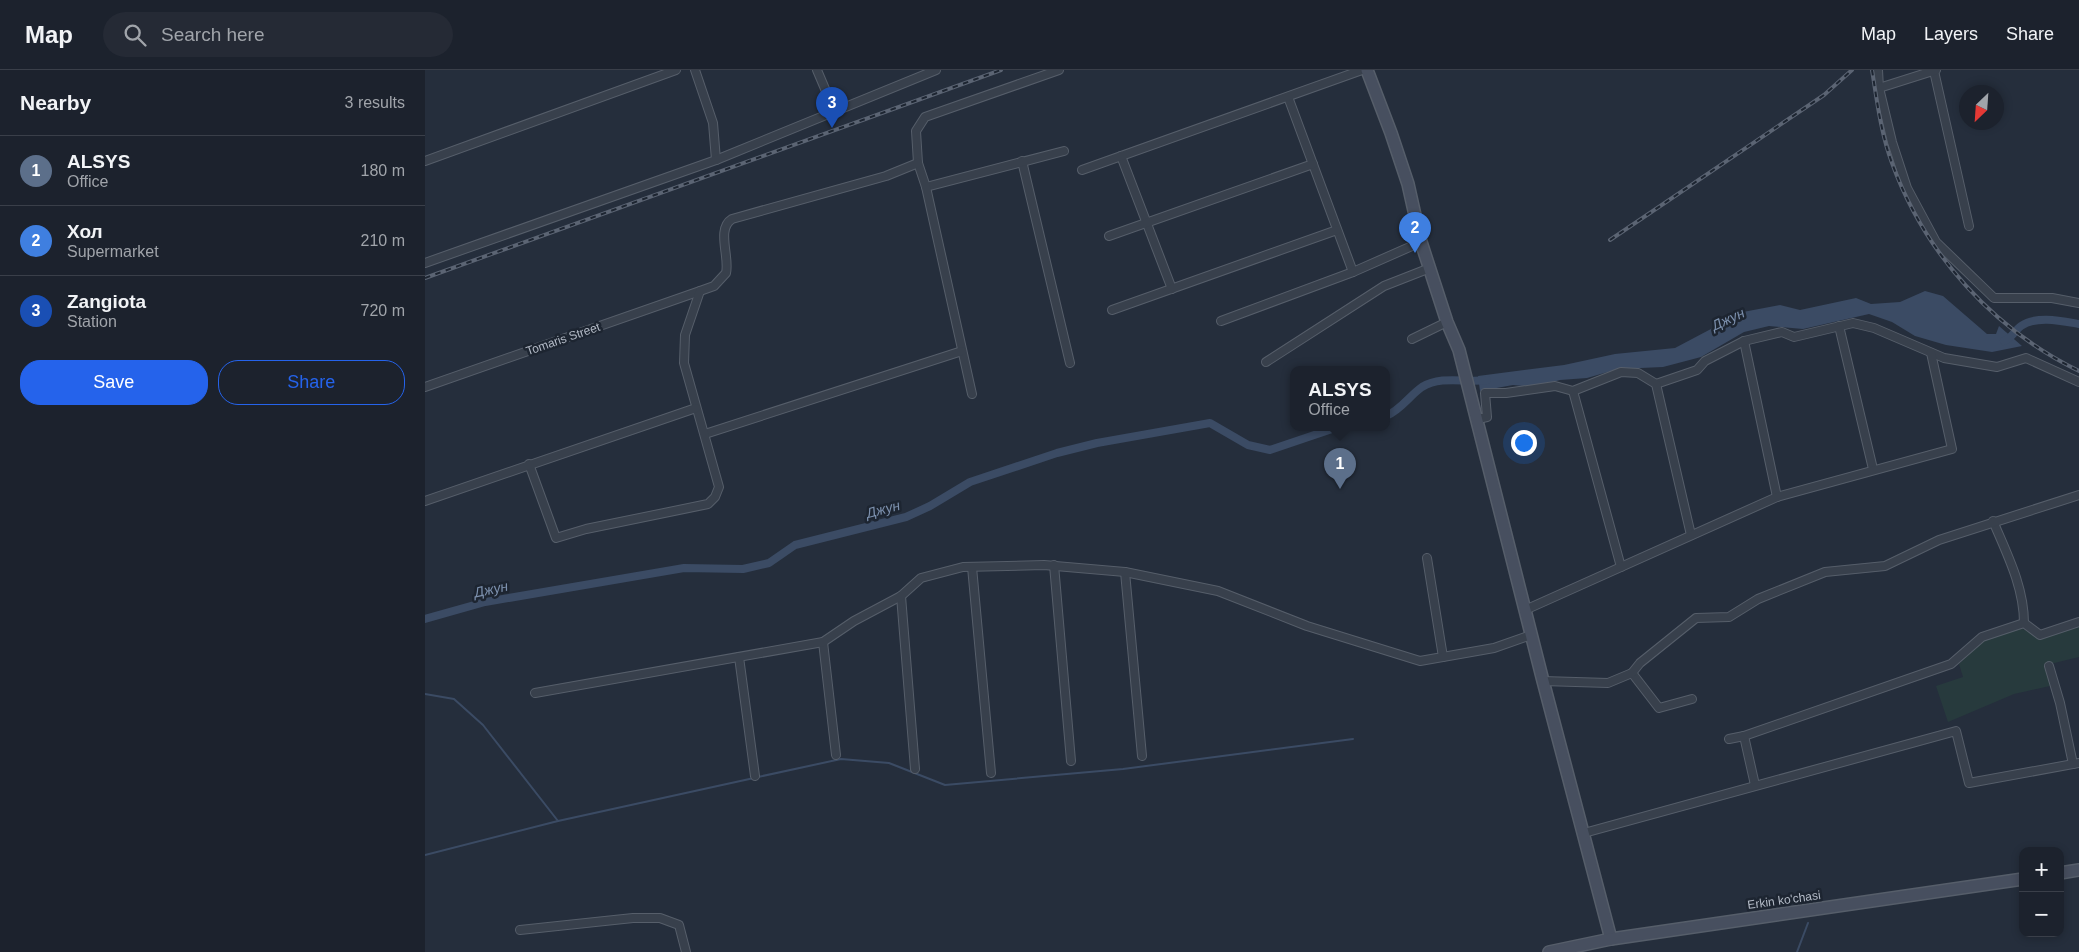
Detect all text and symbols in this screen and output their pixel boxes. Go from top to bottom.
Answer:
search box [103,12,453,57]
text: Map [25,21,73,48]
icon: search [121,21,149,49]
text: Search here [161,24,265,45]
text: Map [1861,24,1896,44]
text: Layers [1924,24,1978,44]
text: Share [2006,24,2054,44]
north arrow [1959,85,2004,130]
pin: 3 [816,87,848,128]
text: Nearby [20,91,91,114]
text: 3 results [345,94,405,111]
text: ALSYS [67,151,130,172]
text: 1 [32,162,40,179]
text: 180 m [361,162,405,179]
text: Office [67,173,109,190]
pin: 2 [1399,212,1431,253]
text: Хол [67,221,103,242]
text: 2 [32,232,40,249]
text: 210 m [361,232,405,249]
text: Supermarket [67,243,159,260]
text: Zangiota [67,291,146,312]
text: 3 [32,302,40,319]
text: 720 m [361,302,405,319]
water label: Джун [1707,304,1747,334]
text: Station [67,313,117,330]
street label: Tomaris Street [524,320,602,358]
button: Save [20,360,208,405]
button: Share [218,360,405,405]
popup [1290,366,1390,431]
text: ALSYS [1308,379,1372,400]
text: Office [1308,401,1350,418]
your location [1511,430,1537,456]
pin: 1 [1324,448,1356,489]
water label: Джун [862,497,902,522]
water label: Джун [471,578,510,601]
map controls [2019,847,2064,937]
button: + [2019,847,2064,892]
street label: Erkin ko'chasi [1747,888,1821,912]
button: − [2019,892,2064,937]

